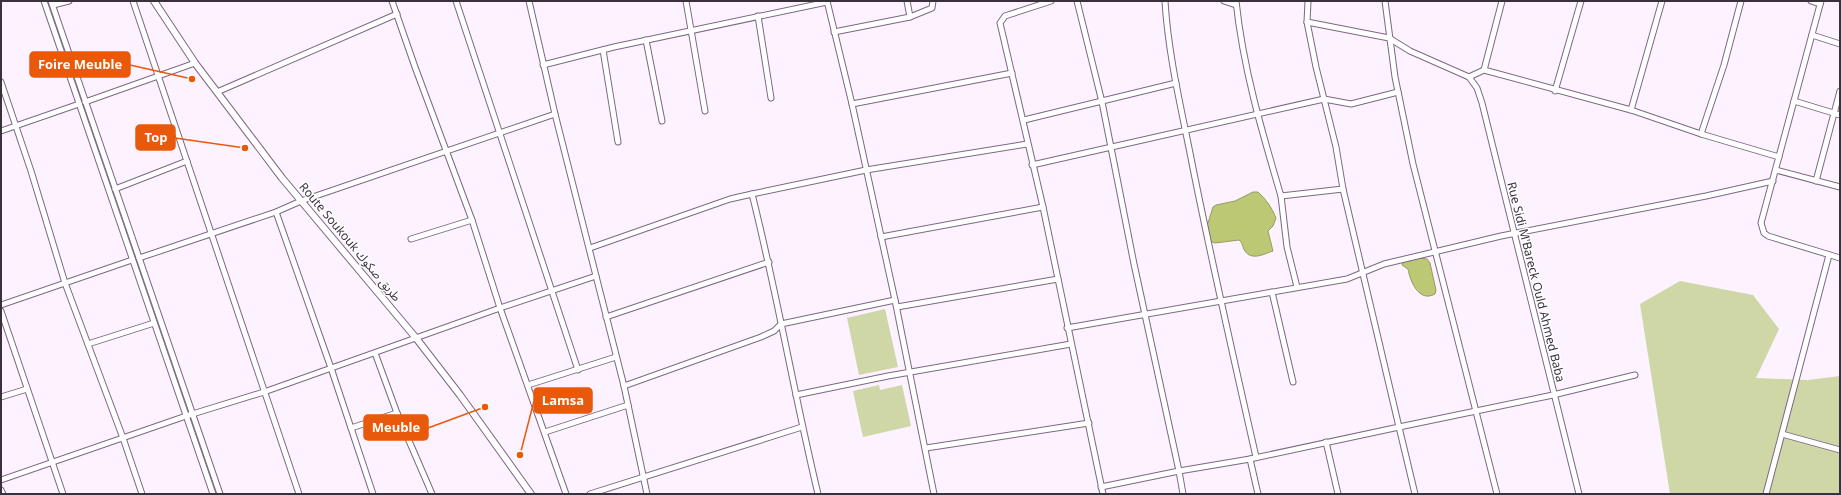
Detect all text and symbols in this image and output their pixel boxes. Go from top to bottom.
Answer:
text: Foire Meuble [38,51,122,79]
callout: Foire Meuble [30,52,130,77]
text: Top [145,124,167,152]
callout: Top [136,125,175,150]
street label: Route Soukouk طريق صكوك [292,177,408,308]
street label: Rue Sidi M'Bareck Ould Ahmed Baba [1499,179,1573,385]
text: Lamsa [542,387,584,415]
callout: Lamsa [534,388,592,413]
text: Meuble [372,414,420,442]
callout: Meuble [364,415,428,440]

